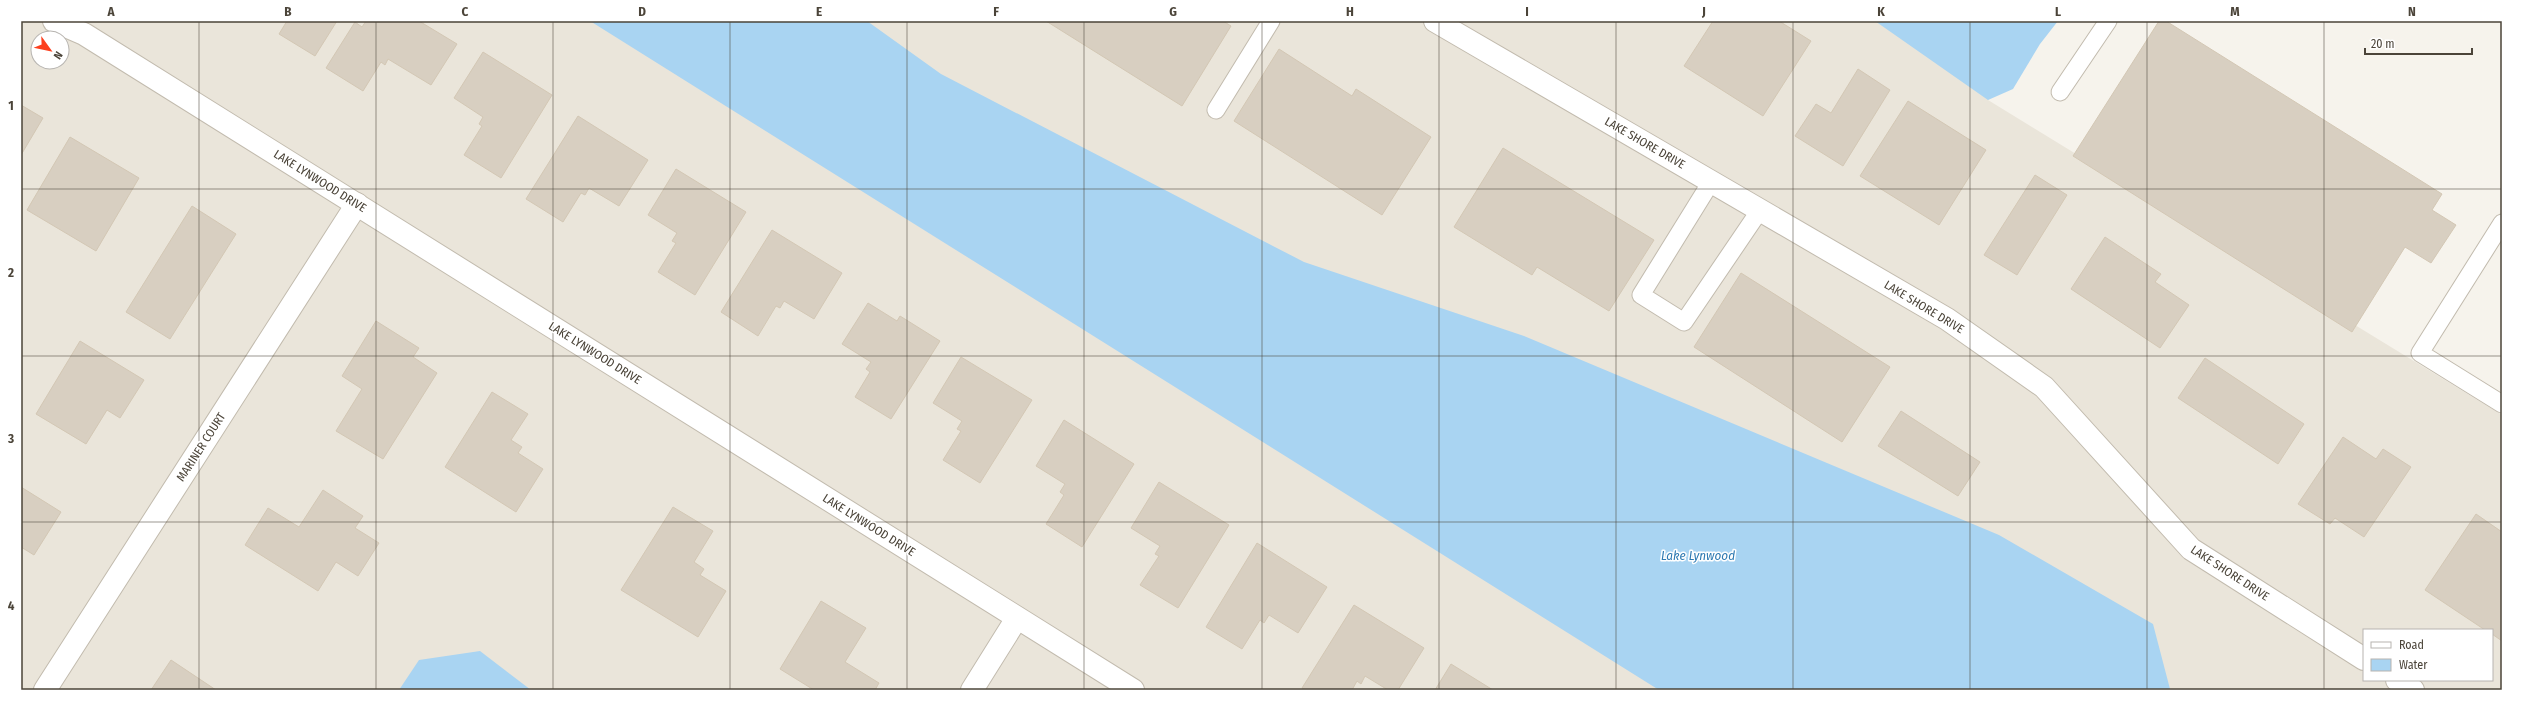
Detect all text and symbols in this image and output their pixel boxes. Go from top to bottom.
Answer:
text: A [106,4,115,19]
text: B [284,4,292,19]
text: C [462,4,469,19]
text: D [638,4,646,19]
text: E [816,4,822,19]
text: F [993,4,999,19]
text: G [1169,4,1177,19]
text: H [1346,4,1354,19]
text: I [1525,4,1529,19]
text: J [1701,4,1706,19]
text: K [1877,4,1885,19]
text: L [2055,4,2061,19]
text: M [2230,4,2240,19]
text: N [2408,4,2416,19]
north arrow [30,30,70,70]
scale bar [2365,30,2472,56]
text: 20 m [2371,37,2395,51]
text: N [51,49,65,61]
text: 1 [8,98,14,113]
street label: LAKE SHORE DRIVE [1602,114,1688,172]
street label: LAKE LYNWOOD DRIVE [271,147,369,215]
text: 2 [7,265,14,280]
street label: LAKE SHORE DRIVE [1882,278,1967,337]
street label: LAKE LYNWOOD DRIVE [546,319,644,387]
street label: MARINER COURT [174,410,229,484]
text: 3 [7,431,14,446]
street label: LAKE LYNWOOD DRIVE [820,491,918,559]
street label: LAKE SHORE DRIVE [2188,542,2272,604]
water label: Lake Lynwood [1661,548,1735,563]
text: 4 [8,598,15,613]
legend [2363,629,2493,681]
text: Road [2399,638,2424,652]
text: Water [2399,658,2428,672]

